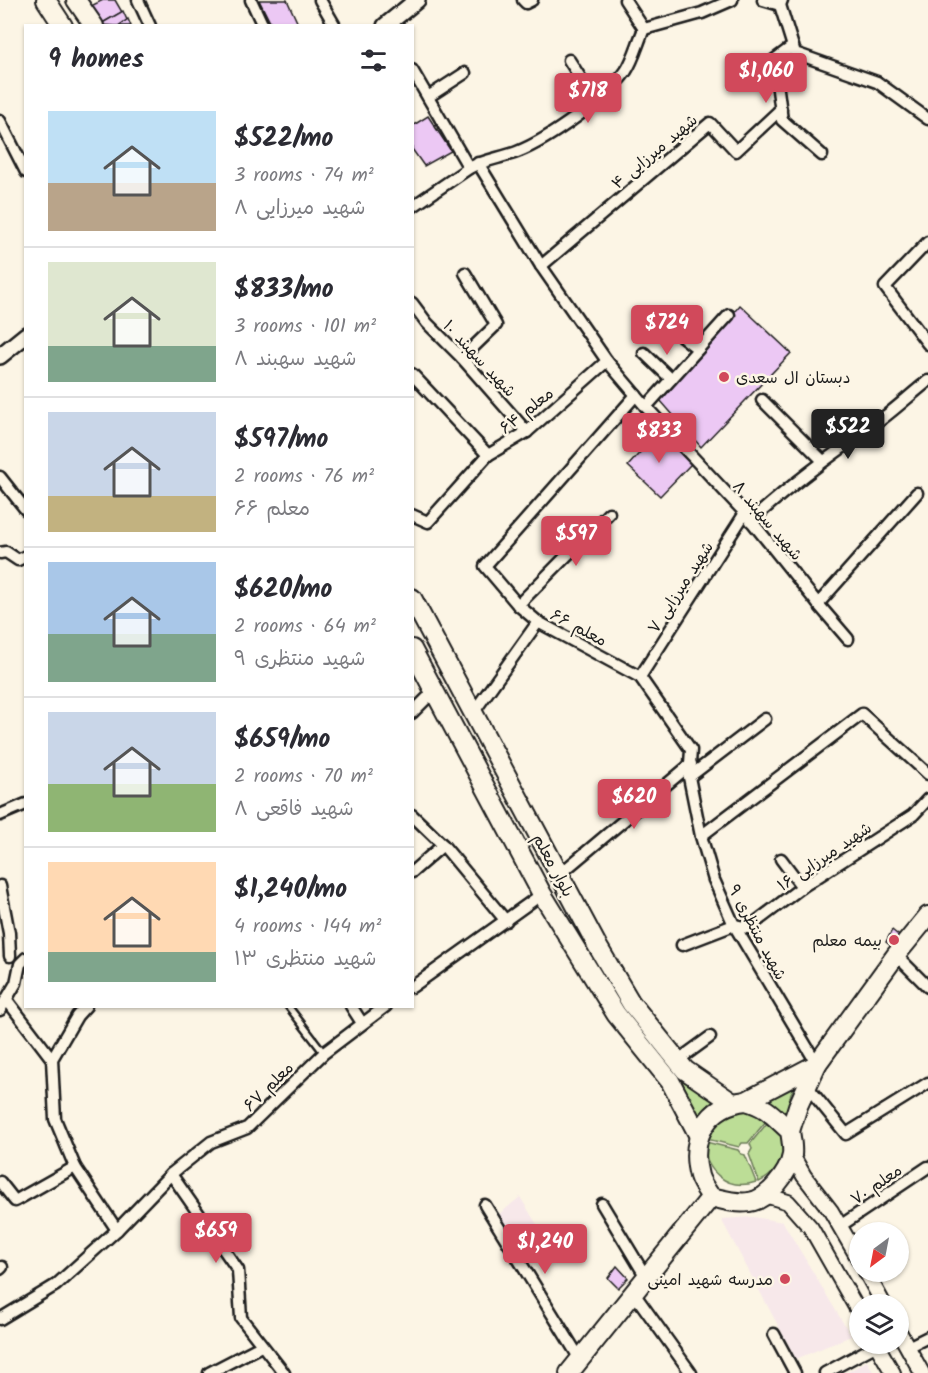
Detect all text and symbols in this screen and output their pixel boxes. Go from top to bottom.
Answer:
text: 9 homes [48,39,144,81]
icon: filters [357,44,390,77]
pin: $1,060 [717,53,815,104]
text: $1,060 [739,56,793,88]
pin: $718 [552,73,624,124]
text: $718 [568,76,608,108]
street label: شهید میرزایی ۴ [606,109,704,196]
text: $522/mo [234,118,333,160]
icon: home [96,135,168,207]
text: 3 rooms · 74 m² [234,160,374,192]
text: شهید میرزایی ۸ [234,193,365,225]
text: $833/mo [234,269,334,311]
icon: home [96,286,168,358]
pin: $724 [631,305,703,356]
text: $724 [645,308,689,340]
text: 3 rooms · 101 m² [234,311,376,343]
street label: شهید سهبند ۱۰ [436,315,521,403]
text: شهید سهبند ۸ [234,344,356,376]
place label: دبستان ال سعدی [736,366,850,391]
marker: دبستان ال سعدی [717,370,731,384]
street label: معلم ۶۴ [494,382,560,440]
pin: $522 [812,409,884,460]
text: $522 [825,412,871,444]
pin: $833 [623,413,695,464]
text: $833 [636,416,682,448]
text: $597/mo [234,419,328,461]
icon: home [96,436,168,508]
text: 2 rooms · 76 m² [234,461,374,493]
street label: شهید سهبند ۸ [726,475,808,567]
text: معلم ۶۶ [234,494,310,526]
pin: $597 [540,516,612,567]
text: $597 [555,519,597,551]
street label: شهید میرزایی ۷ [642,537,720,639]
text: $620/mo [234,569,332,611]
icon: home [96,586,168,658]
street label: معلم ۶۶ [546,603,611,654]
text: 2 rooms · 64 m² [234,611,376,643]
text: شهید منتظری ۹ [234,644,366,676]
text: $659/mo [234,719,330,761]
icon: home [96,736,168,808]
text: 2 rooms · 70 m² [234,761,373,793]
pin: $620 [598,779,670,830]
text: $620 [612,782,656,814]
text: شهید فاقعی ۸ [234,794,354,826]
street label: شهید میرزایی ۱۶ [772,816,877,898]
street label: بلوار معلم [526,830,580,902]
text: $1,240/mo [234,869,347,911]
street label: شهید منتظری ۹ [721,880,792,985]
icon: home [96,886,168,958]
text: 4 rooms · 144 m² [234,911,381,943]
place label: بیمه معلم [812,929,882,954]
marker: بیمه معلم [887,933,901,947]
text: شهید منتظری ۱۳ [234,944,377,976]
street label: معلم ۶۷ [238,1056,300,1118]
street label: معلم ۷۰ [846,1159,908,1212]
pin: $659 [180,1213,252,1264]
text: $659 [195,1216,237,1248]
north arrow [849,1222,909,1282]
map controls [849,1222,909,1354]
pin: $1,240 [496,1224,594,1275]
text: $1,240 [517,1227,573,1259]
place label: مدرسه شهید امینی [647,1268,773,1293]
marker: مدرسه شهید امینی [778,1272,792,1286]
button: layers [849,1294,909,1354]

